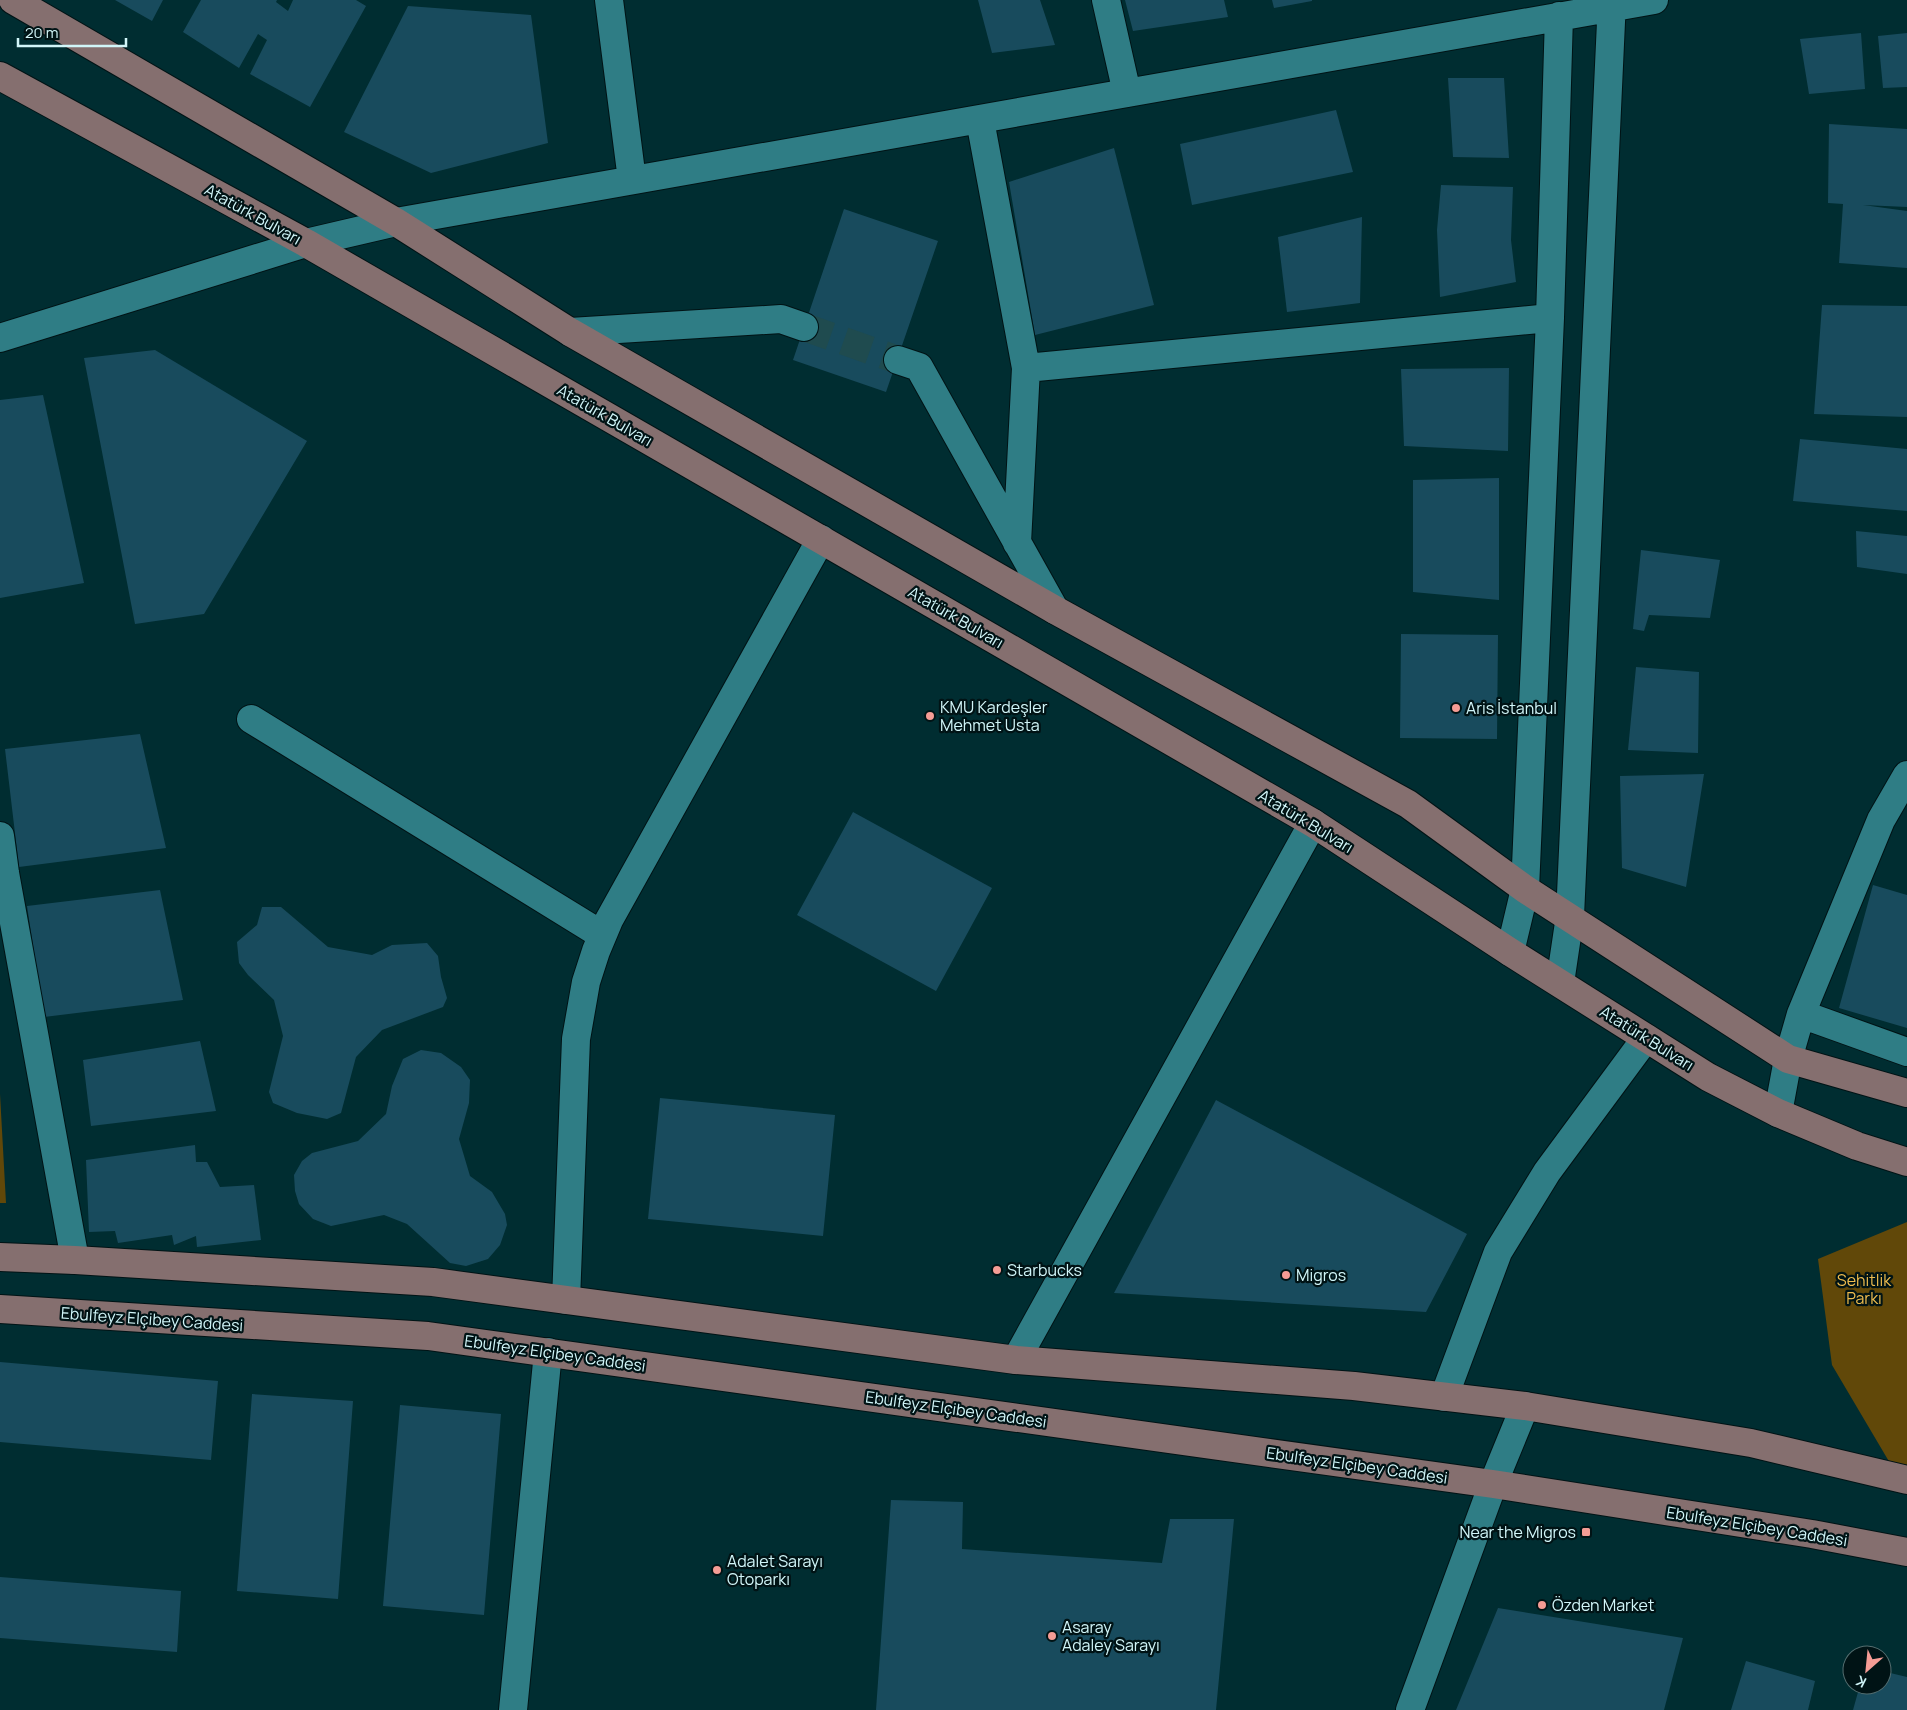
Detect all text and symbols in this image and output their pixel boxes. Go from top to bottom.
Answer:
scale bar [18,15,125,47]
text: 20 m [25,22,58,43]
street label: Atatürk Bulvarı [201,178,305,250]
street label: Atatürk Bulvarı [553,379,657,451]
street label: Atatürk Bulvarı [904,581,1008,653]
place label: KMU Kardeşler Mehmet Usta [940,696,1048,736]
place label: Aris İstanbul [1466,697,1557,719]
marker: Aris İstanbul [1450,702,1462,714]
marker: KMU Kardeşler Mehmet Usta [924,710,936,722]
street label: Atatürk Bulvarı [1254,784,1358,858]
street label: Atatürk Bulvarı [1596,1000,1698,1076]
place label: Starbucks [1007,1259,1082,1281]
marker: Starbucks [991,1264,1003,1276]
place label: Migros [1296,1264,1346,1286]
marker: Migros [1280,1269,1292,1281]
park label: Sehitlik Parkı [1837,1269,1892,1309]
street label: Ebulfeyz Elçibey Caddesi [60,1302,244,1336]
street label: Ebulfeyz Elçibey Caddesi [463,1329,647,1377]
street label: Ebulfeyz Elçibey Caddesi [864,1385,1048,1433]
street label: Ebulfeyz Elçibey Caddesi [1265,1441,1449,1489]
street label: Ebulfeyz Elçibey Caddesi [1665,1501,1849,1551]
place label: Near the Migros [1459,1521,1576,1543]
marker: Near the Migros [1580,1526,1592,1538]
place label: Adalet Sarayı Otoparkı [727,1550,823,1590]
marker: Adalet Sarayı Otoparkı [711,1564,723,1576]
place label: Özden Market [1552,1594,1654,1616]
marker: Özden Market [1536,1599,1548,1611]
place label: Asaray Adaley Sarayı [1062,1616,1160,1656]
marker: Asaray Adaley Sarayı [1046,1630,1058,1642]
north arrow [1842,1645,1892,1695]
text: K [1852,1671,1869,1693]

